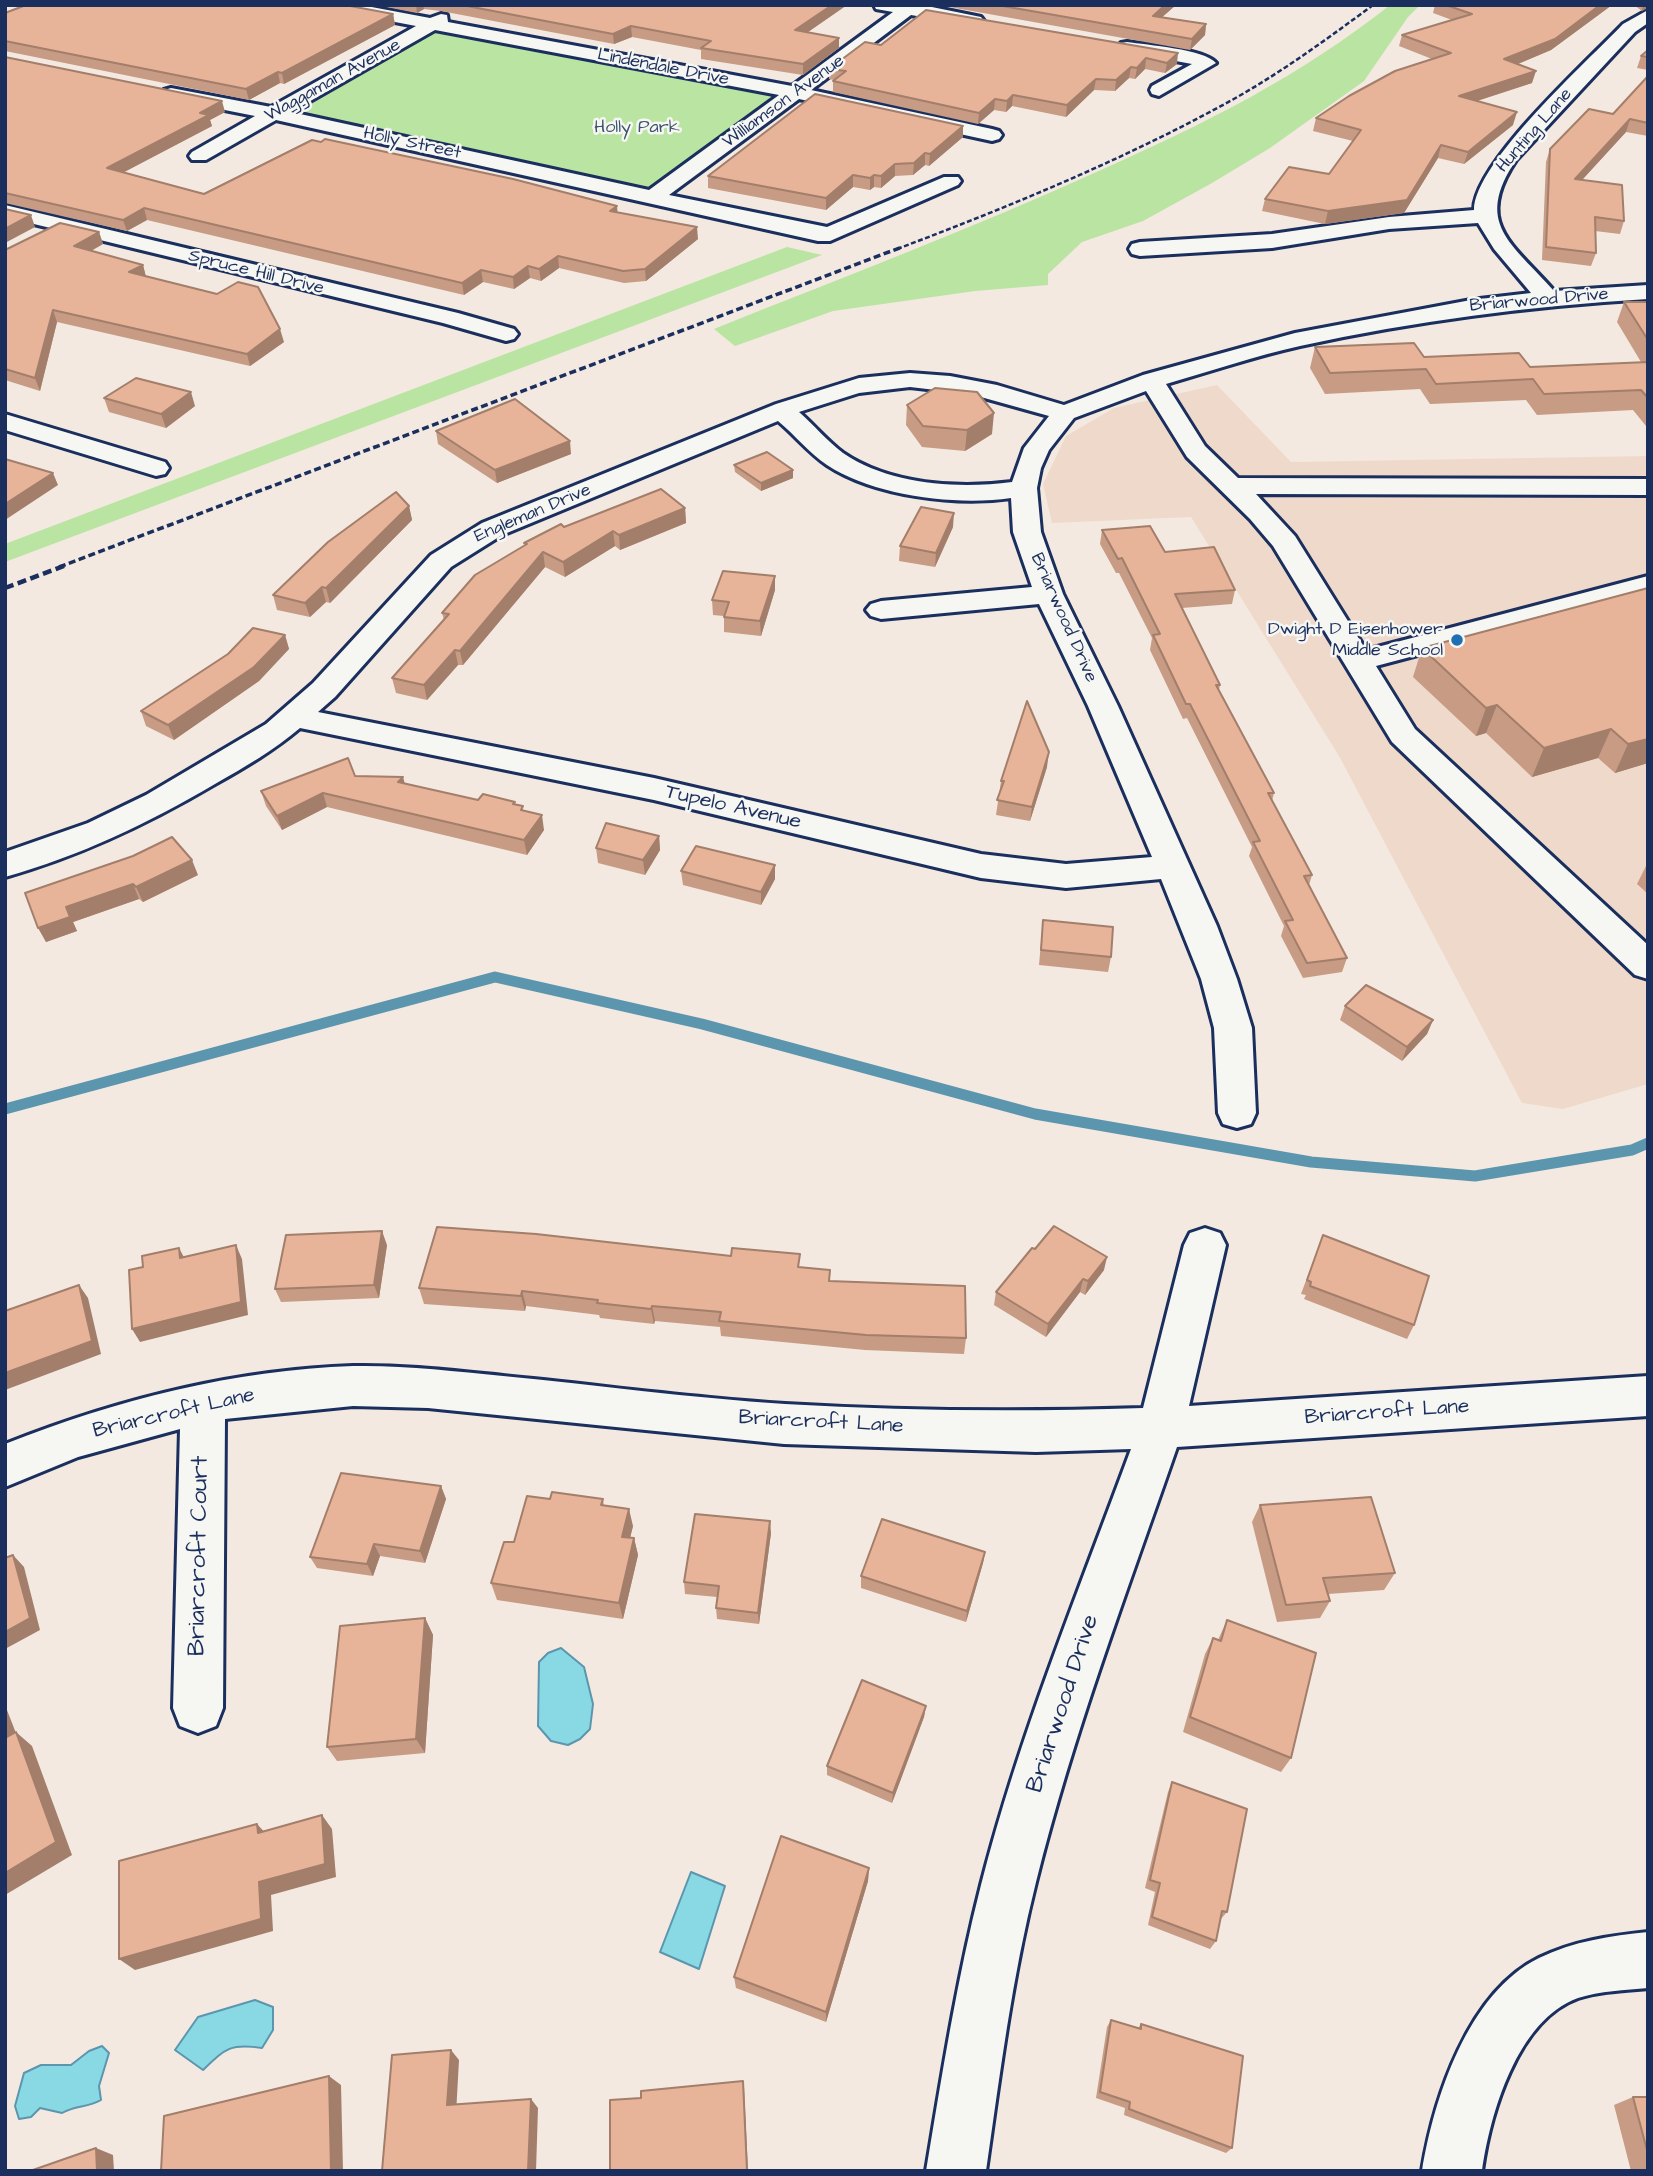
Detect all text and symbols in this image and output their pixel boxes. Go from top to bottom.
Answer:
street label: Waggaman Avenue [261,35,405,127]
street label: Lindendale Drive [595,45,731,91]
street label: Williamson Avenue [719,51,849,153]
street label: Hunting Lane [1492,84,1578,178]
park label: Holly Park [594,117,680,139]
street label: Holly Street [361,123,463,165]
street label: Spruce Hill Drive [186,246,326,300]
street label: Briarwood Drive [1469,284,1609,318]
street label: Engleman Drive [472,480,594,548]
street label: Briarwood Drive [1025,550,1101,686]
place label: Dwight D Eisenhower Middle School [1268,619,1443,662]
marker: Dwight D Eisenhower Middle School [1449,632,1465,648]
street label: Tupelo Avenue [663,780,803,836]
street label: Briarcroft Lane [91,1383,257,1445]
street label: Briarcroft Lane [1304,1395,1470,1431]
street label: Briarcroft Lane [738,1406,904,1440]
street label: Briarcroft Court [184,1456,216,1656]
street label: Briarwood Drive [1022,1611,1106,1797]

